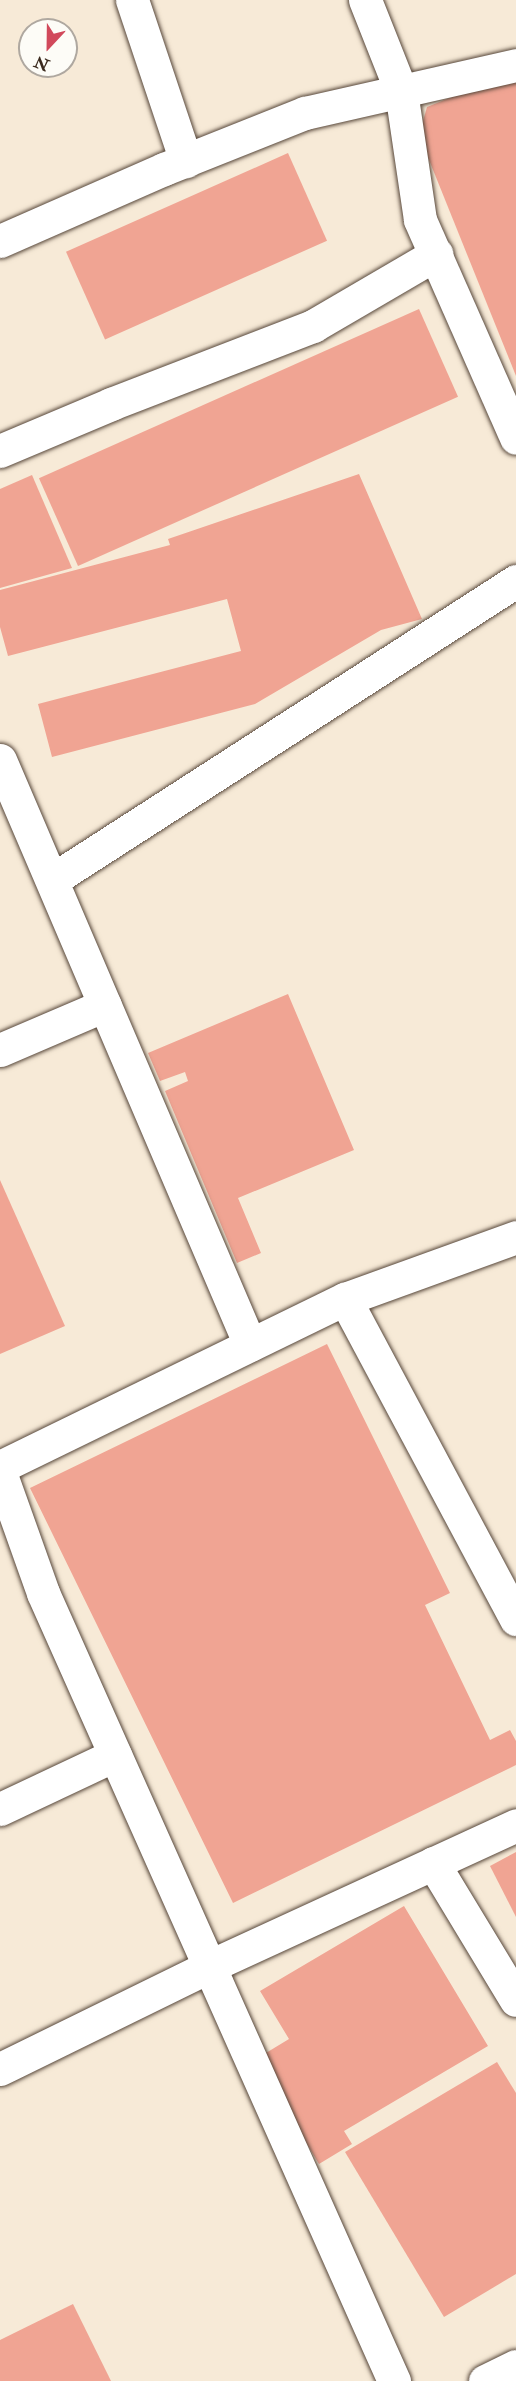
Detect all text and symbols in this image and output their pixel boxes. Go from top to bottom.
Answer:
north arrow [18,18,78,78]
text: N [32,51,52,75]

